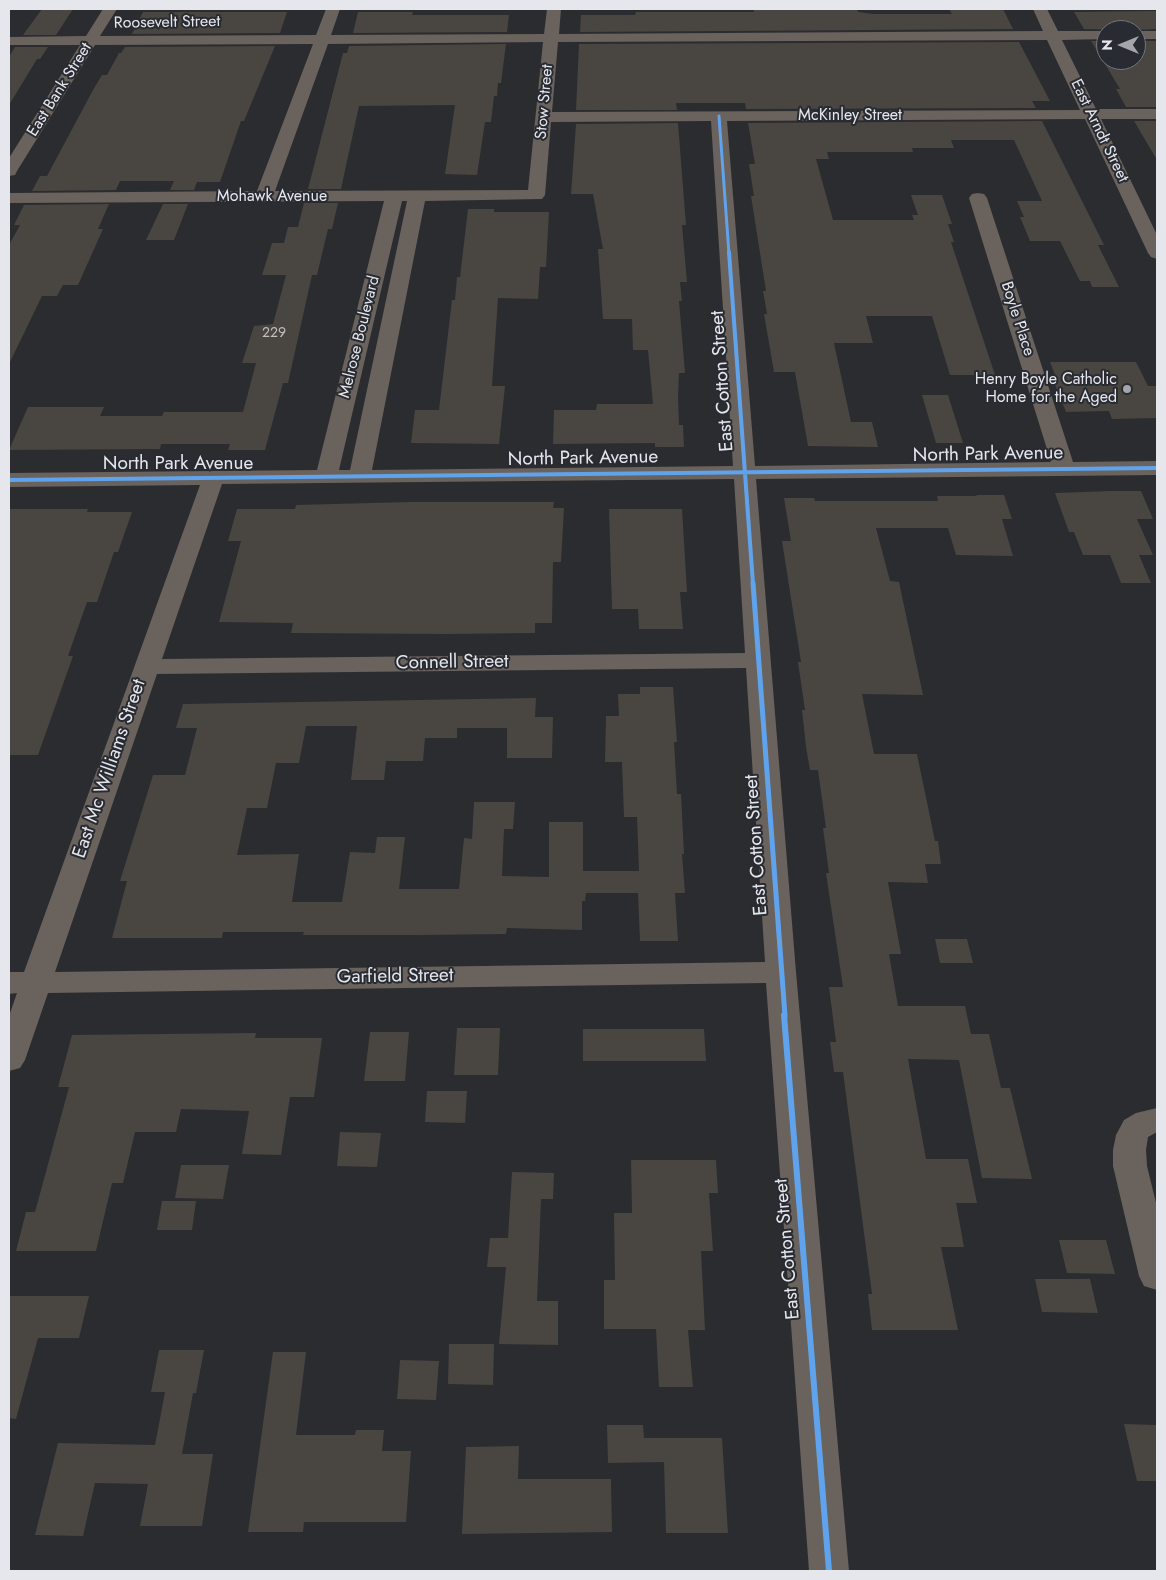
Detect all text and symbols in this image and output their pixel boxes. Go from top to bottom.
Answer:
street label: Roosevelt Street [114,12,220,34]
north arrow [1096,20,1146,70]
text: N [1097,39,1117,51]
street label: East Bank Street [24,40,96,140]
street label: Stow Street [532,64,558,140]
street label: East Arndt Street [1066,76,1132,186]
street label: McKinley Street [798,106,902,126]
street label: Mohawk Avenue [217,187,327,207]
street label: Melrose Boulevard [336,274,384,400]
street label: Boyle Place [996,279,1038,359]
street label: East Cotton Street [707,310,739,452]
house number: 229 [262,326,286,342]
place label: Henry Boyle Catholic Home for the Aged [975,370,1117,408]
marker: Henry Boyle Catholic Home for the Aged [1121,383,1133,395]
street label: North Park Avenue [913,442,1063,468]
street label: North Park Avenue [508,446,658,472]
street label: North Park Avenue [103,453,253,475]
street label: Connell Street [395,651,509,675]
street label: East Mc Williams Street [69,677,151,861]
street label: East Cotton Street [741,774,773,916]
street label: Garfield Street [336,965,454,989]
street label: East Cotton Street [770,1178,806,1320]

